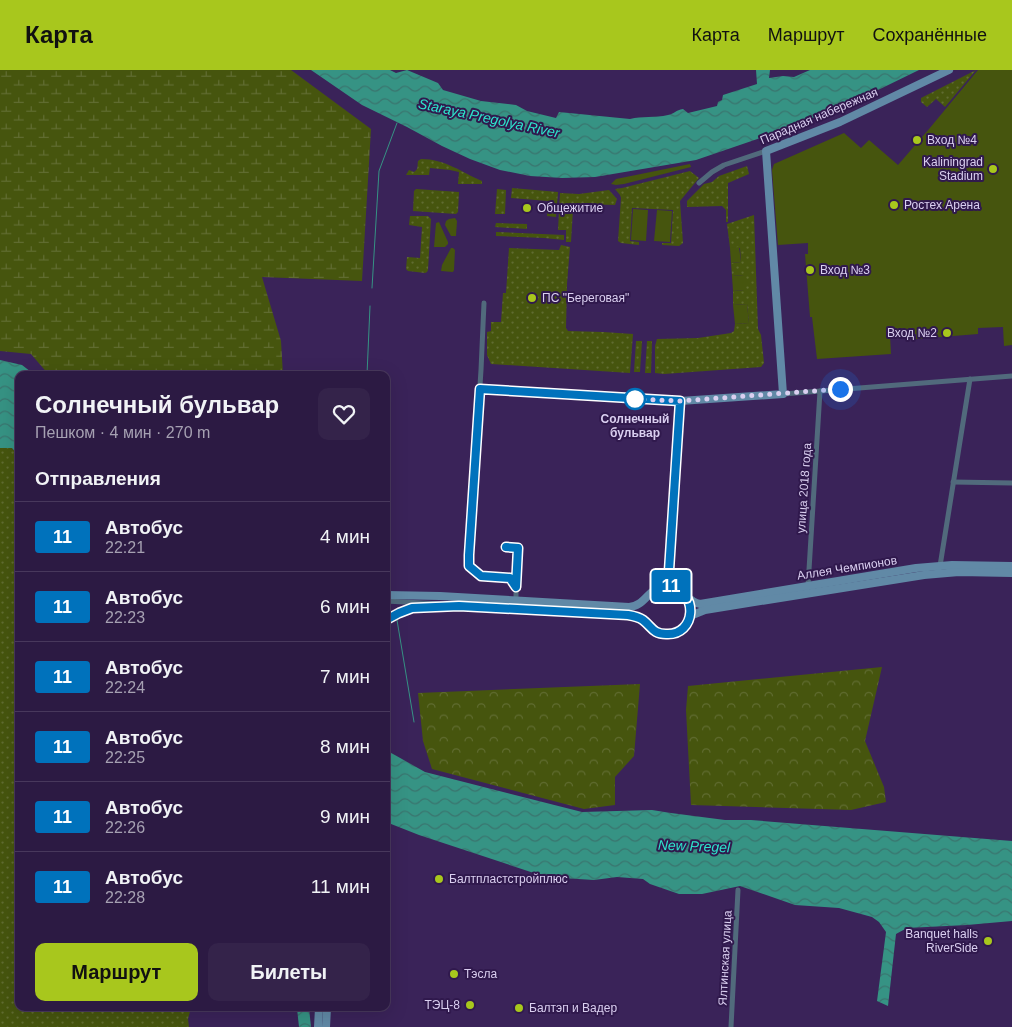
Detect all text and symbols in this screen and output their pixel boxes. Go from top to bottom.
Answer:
text: Карта [25,21,93,48]
text: Карта [692,25,740,45]
text: Маршрут [768,25,844,45]
text: Сохранённые [872,25,987,45]
street label: Парадная набережная [758,85,880,147]
water label: Staraya Pregolya River [417,95,562,141]
place label: Вход №4 [927,133,977,147]
marker: Вход №4 [911,134,923,146]
place label: Kaliningrad Stadium [923,155,983,183]
marker: Kaliningrad Stadium [987,163,999,175]
place label: Ростех Арена [904,198,980,212]
marker: Ростех Арена [888,199,900,211]
place label: Общежитие [537,201,603,215]
marker: Общежитие [521,202,533,214]
place label: Вход №3 [820,263,870,277]
marker: Вход №3 [804,264,816,276]
place label: ПС "Береговая" [542,291,629,305]
marker: ПС "Береговая" [526,292,538,304]
place label: Вход №2 [887,326,937,340]
marker: Вход №2 [941,327,953,339]
your location [828,377,853,402]
button: heart [318,388,370,440]
marker: Солнечный бульвар [624,388,646,410]
text: Солнечный бульвар [35,391,279,418]
place label: Солнечный бульвар [601,412,669,440]
text: Пешком · 4 мин · 270 m [35,424,210,441]
street label: улица 2018 года [794,442,814,534]
text: Отправления [35,468,161,489]
text: Автобус [105,517,183,538]
text: 4 мин [320,526,370,547]
text: 11 [53,527,72,547]
text: 22:21 [105,539,145,556]
street label: Аллея Чемпионов [796,553,898,583]
line badge: 11 [648,570,694,602]
text: 11 [661,576,681,596]
text: Автобус [105,587,183,608]
text: 6 мин [320,596,370,617]
text: 11 [53,597,72,617]
text: 22:23 [105,609,145,626]
text: Автобус [105,657,183,678]
text: 7 мин [320,666,370,687]
text: 11 [53,667,72,687]
text: 22:24 [105,679,145,696]
text: Автобус [105,727,183,748]
text: 8 мин [320,736,370,757]
text: 11 [53,737,72,757]
text: 22:25 [105,749,145,766]
text: Автобус [105,797,183,818]
text: 9 мин [320,806,370,827]
text: 11 [53,807,72,827]
text: 22:26 [105,819,145,836]
water label: New Pregel [658,837,731,855]
text: Автобус [105,867,183,888]
place label: Балтпластстройплюс [449,872,568,886]
marker: Балтпластстройплюс [433,873,445,885]
text: 11 мин [311,876,370,897]
text: 11 [53,877,72,897]
text: 22:28 [105,889,145,906]
street label: Ялтинская улица [716,910,735,1006]
place label: Banquet halls RiverSide [905,927,978,955]
marker: Banquet halls RiverSide [982,935,994,947]
button: Маршрут [35,943,198,1001]
button: Билеты [208,943,370,1001]
place label: Тэсла [464,967,497,981]
marker: Тэсла [448,968,460,980]
place label: ТЭЦ-8 [424,998,460,1012]
marker: ТЭЦ-8 [464,999,476,1011]
place label: Балтэп и Вадер [529,1001,617,1015]
marker: Балтэп и Вадер [513,1002,525,1014]

